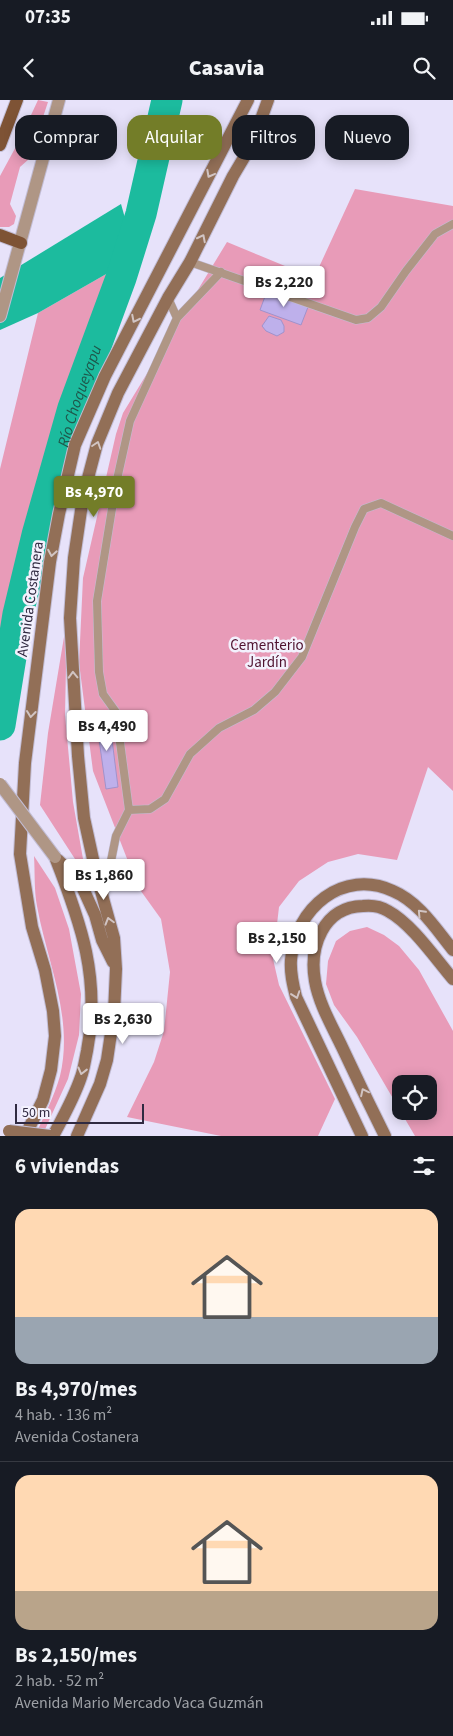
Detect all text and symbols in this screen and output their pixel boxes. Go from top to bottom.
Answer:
text: 07:35 [25,4,71,31]
text: Casavia [189,52,264,84]
icon: back [15,54,43,82]
icon: search [410,54,438,82]
chip: Comprar [15,115,117,160]
chip: Alquilar [127,115,222,160]
chip: Filtros [232,115,315,160]
chip: Nuevo [325,115,409,160]
one-way arrow [206,169,216,178]
one-way arrow [196,234,206,243]
pin: Bs 2,220 [232,266,336,308]
text: Bs 2,220 [255,271,313,293]
one-way arrow [131,313,141,322]
water label: Río Choqueyapu [52,342,107,450]
one-way arrow [92,441,102,450]
pin: Bs 4,970 [42,476,146,518]
text: Bs 4,970 [65,481,123,503]
street label: Avenida Costanera [12,540,49,658]
one-way arrow [48,548,58,557]
park label: Cementerio Jardín [230,635,304,673]
one-way arrow [67,670,78,678]
one-way arrow [26,710,37,718]
pin: Bs 4,490 [55,710,159,752]
text: Bs 4,490 [78,715,136,737]
pin: Bs 1,860 [52,858,156,901]
text: Bs 1,860 [75,864,133,886]
one-way arrow [418,909,427,918]
one-way arrow [105,917,115,926]
pin: Bs 2,150 [225,922,329,964]
text: Bs 2,150 [248,927,306,949]
one-way arrow [291,990,301,999]
pin: Bs 2,630 [71,1002,175,1045]
text: Bs 2,630 [94,1008,152,1030]
one-way arrow [77,1067,88,1076]
map controls [392,1075,437,1120]
button: locate [392,1075,437,1120]
one-way arrow [359,1088,370,1097]
scale bar [15,1101,144,1124]
text: 50 m [22,1103,50,1123]
text: 6 viviendas [15,1151,119,1181]
icon: filters [410,1152,438,1180]
icon: home [182,1242,272,1332]
text: Bs 4,970/mes [15,1374,137,1404]
text: 4 hab. · 136 m² [15,1404,112,1426]
text: Avenida Costanera [15,1426,139,1448]
icon: home [182,1507,272,1597]
text: Bs 2,150/mes [15,1640,137,1670]
text: 2 hab. · 52 m² [15,1670,104,1692]
text: Avenida Mario Mercado Vaca Guzmán [15,1692,264,1714]

